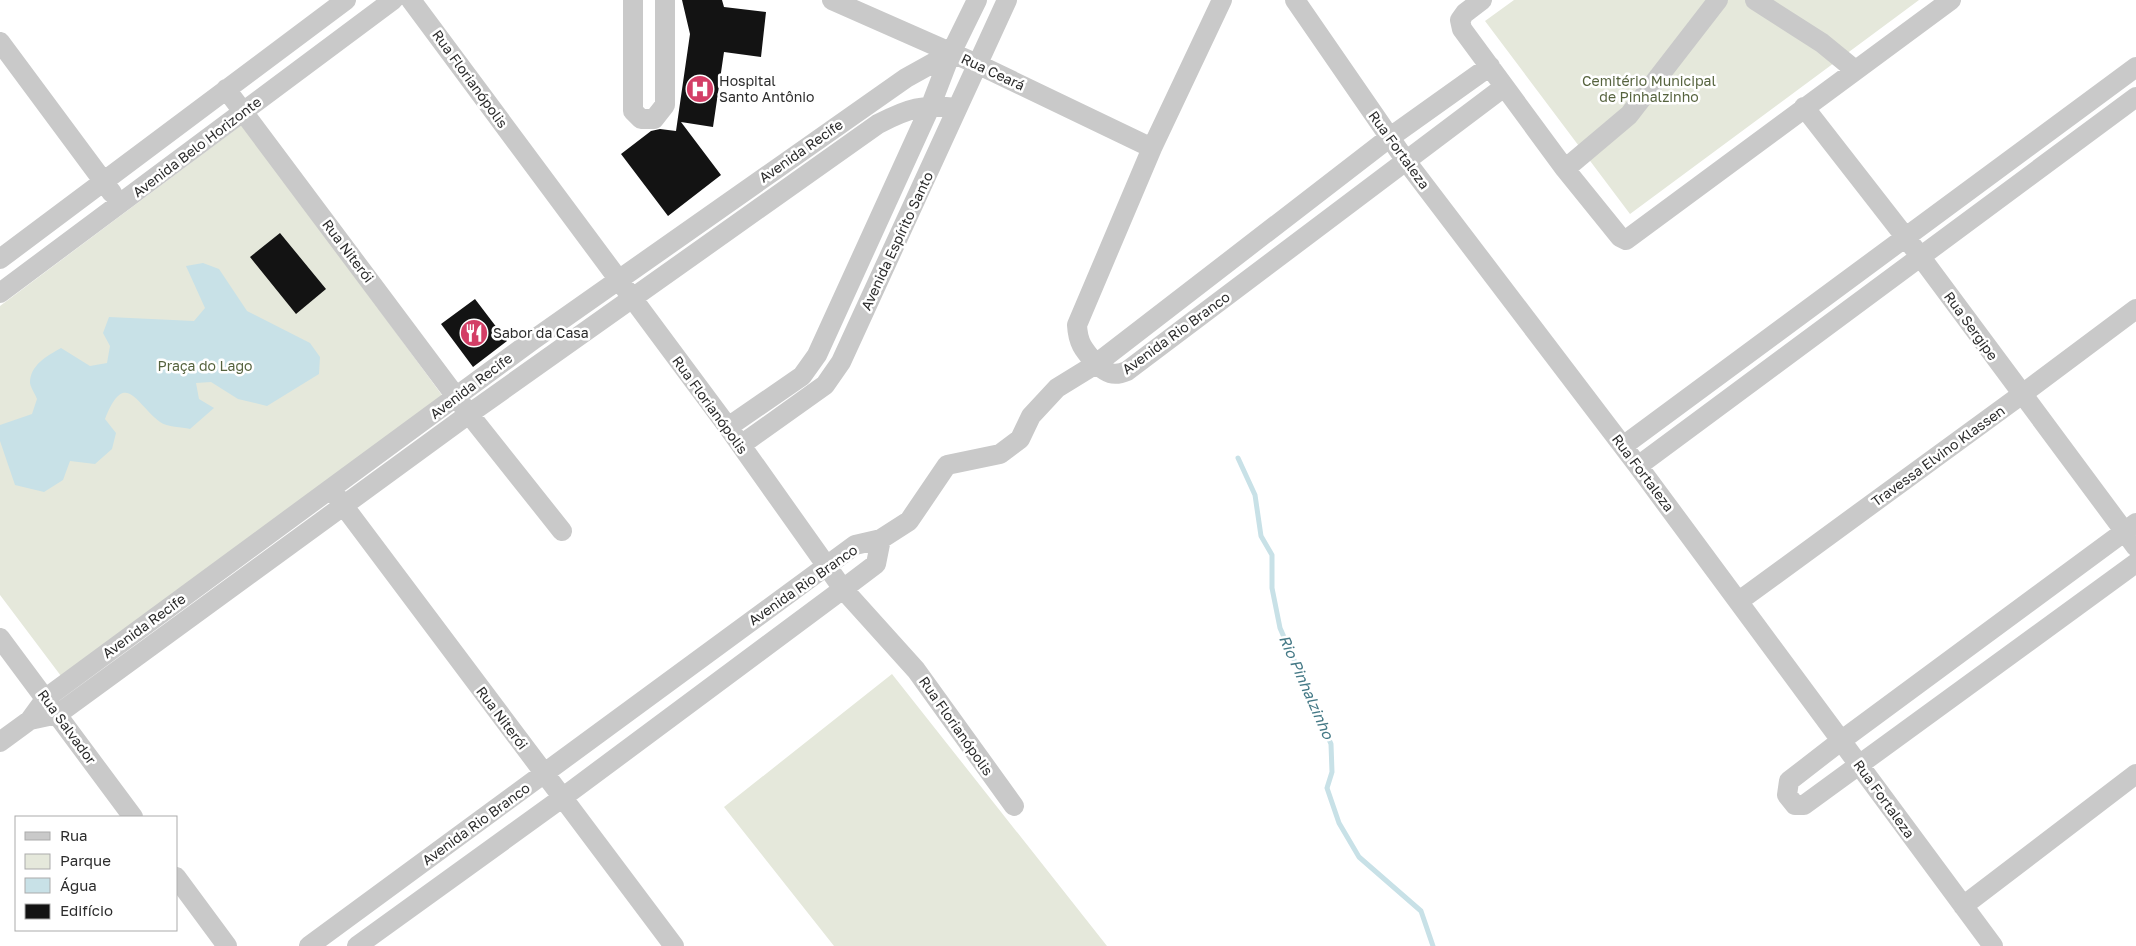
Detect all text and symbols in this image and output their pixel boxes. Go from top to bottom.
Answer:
street label: Rua Florianópolis [429,26,512,131]
street label: Rua Ceará [959,49,1028,94]
place label: Hospital Santo Antônio [719,72,814,105]
park label: Cemitério Municipal de Pinhalzinho [1582,72,1716,105]
hospital icon: Hospital Santo Antônio [685,74,715,104]
street label: Avenida Belo Horizonte [129,93,264,200]
street label: Rua Fortaleza [1365,107,1433,192]
street label: Avenida Recife [755,115,846,186]
street label: Avenida Espírito Santo [857,169,936,313]
street label: Rua Niterói [319,216,378,286]
street label: Avenida Rio Branco [1119,288,1233,377]
street label: Rua Sergipe [1941,288,2002,363]
restaurant icon: Sabor da Casa [459,318,489,348]
place label: Sabor da Casa [493,324,589,341]
street label: Avenida Recife [426,349,515,422]
street label: Rua Florianópolis [669,352,752,457]
park label: Praça do Lago [158,357,253,374]
street label: Travessa Elvino Klassen [1868,402,2008,510]
street label: Rua Fortaleza [1609,431,1678,515]
street label: Avenida Rio Branco [745,541,860,629]
street label: Avenida Recife [99,590,189,661]
water label: Rio Pinhalzinho [1276,632,1338,742]
street label: Rua Florianópolis [916,673,997,779]
street label: Rua Niterói [473,683,532,753]
street label: Rua Salvador [35,686,100,768]
street label: Rua Fortaleza [1850,756,1918,841]
street label: Avenida Rio Branco [419,779,533,868]
legend [15,816,178,931]
text: Rua [60,826,87,844]
text: Parque [60,851,111,869]
text: Água [60,876,97,894]
text: Edifício [60,901,113,919]

